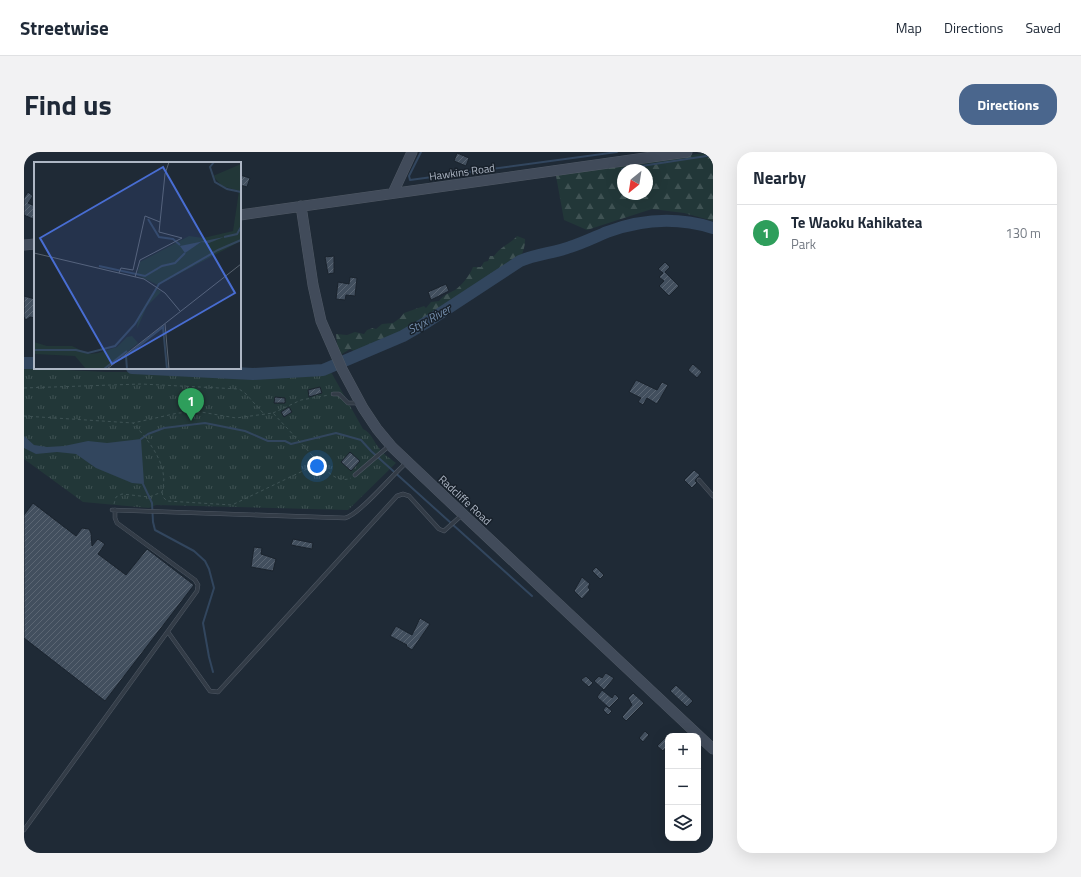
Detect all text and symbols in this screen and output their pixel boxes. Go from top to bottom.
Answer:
text: Streetwise [20,13,109,42]
text: Map [896,17,922,38]
text: Directions [944,17,1003,38]
text: Saved [1025,17,1061,38]
text: Find us [24,83,112,126]
button: Directions [959,84,1057,125]
street label: Hawkins Road [428,159,496,185]
inset map [34,162,241,369]
north arrow [617,164,653,200]
text: Nearby [753,165,806,191]
text: Te Waoku Kahikatea [791,211,922,234]
text: 1 [762,223,770,243]
text: 130 m [1005,223,1041,243]
text: Park [791,234,816,254]
water label: Styx River [404,298,456,339]
pin: 1 [178,388,204,421]
your location [307,456,327,476]
street label: Radcliffe Road [435,471,495,529]
map controls [665,733,701,841]
button: + [665,733,701,769]
button: − [665,769,701,805]
button: layers [665,805,701,841]

